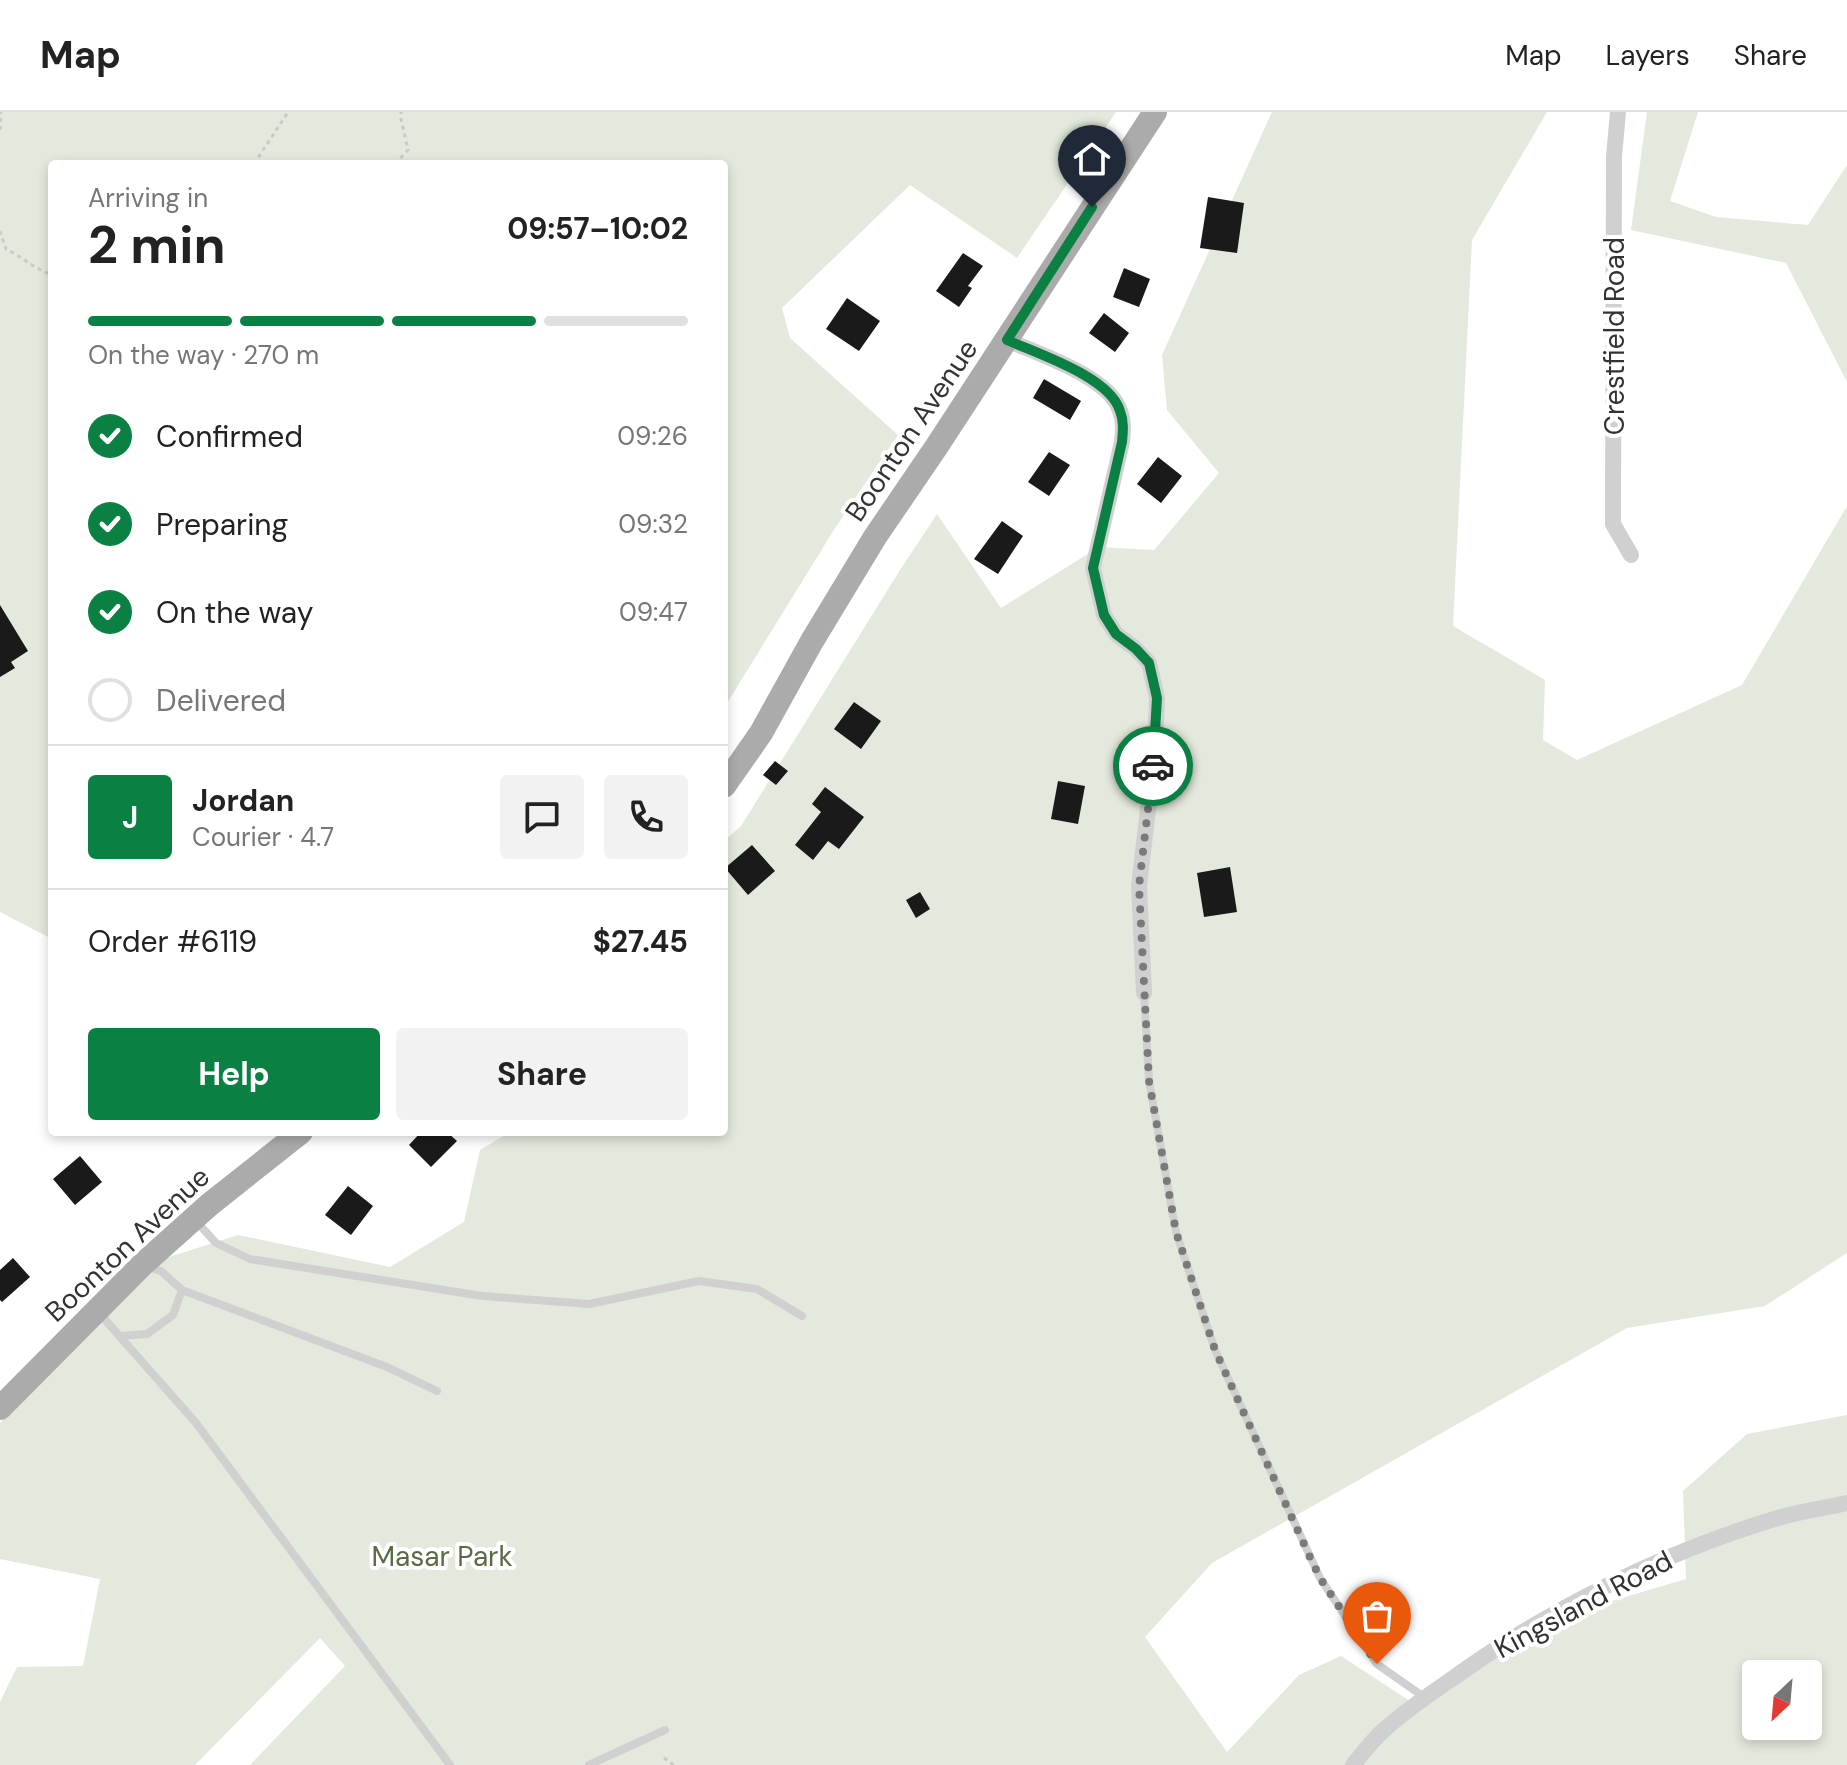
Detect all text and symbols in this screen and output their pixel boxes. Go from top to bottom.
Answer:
text: Map [40,30,121,80]
text: Map [1505,37,1562,74]
text: Layers [1606,37,1690,74]
text: Share [1734,37,1807,74]
pin [1058,125,1126,207]
icon: home [1070,137,1114,181]
text: Arriving in [88,181,208,215]
text: 09:57–10:02 [507,209,688,248]
text: 2 min [88,211,226,279]
street label: Crestfield Road [1596,237,1633,435]
street label: Boonton Avenue [837,332,986,529]
text: On the way · 270 m [88,338,319,372]
icon: check [88,414,132,458]
text: Confirmed [156,417,303,456]
text: 09:26 [617,419,688,453]
icon: check [88,502,132,546]
text: Preparing [156,505,288,544]
text: 09:32 [618,507,688,541]
icon: check [88,590,132,634]
text: On the way [156,593,313,632]
text: 09:47 [619,595,688,629]
text: Delivered [156,681,286,720]
courier [1113,726,1193,806]
icon: car [1131,744,1175,788]
button: chat [500,775,584,859]
button: phone [604,775,688,859]
text: Jordan [192,781,294,820]
text: J [122,798,138,837]
text: Courier · 4.7 [192,820,334,854]
text: Order #6119 [88,922,257,961]
text: $27.45 [593,922,688,961]
button: Help [88,1028,380,1120]
button: Share [396,1028,688,1120]
street label: Boonton Avenue [37,1159,217,1330]
park label: Masar Park [371,1538,513,1575]
street label: Kingsland Road [1488,1542,1679,1667]
pin [1343,1582,1411,1664]
icon: bag [1355,1594,1399,1638]
north arrow [1742,1660,1822,1740]
map controls [1742,1660,1822,1740]

